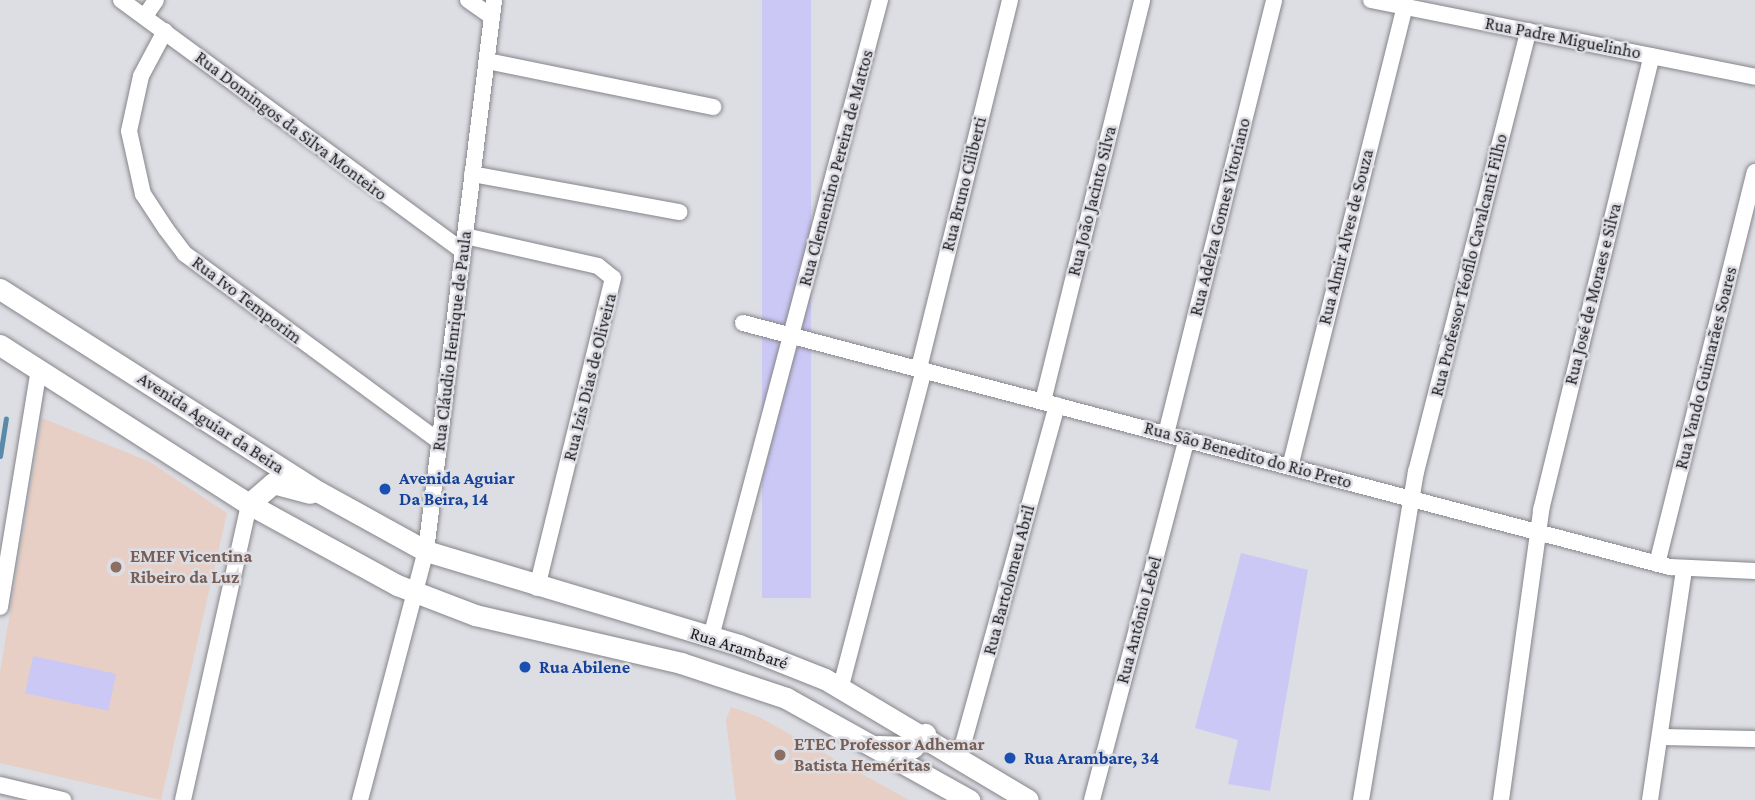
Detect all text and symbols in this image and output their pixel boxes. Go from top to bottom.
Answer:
street label: Rua Padre Miguelinho [1483,12,1643,64]
street label: Rua Domingos da Silva Monteiro [191,47,391,205]
street label: Rua Clementino Pereira de Mattos [794,47,878,289]
street label: Rua Bruno Ciliberti [937,115,991,253]
street label: Rua Adelza Gomes Vitoriano [1185,116,1255,318]
street label: Rua João Jacinto Silva [1063,124,1121,278]
street label: Rua Professor Téofilo Cavalcanti Filho [1426,131,1512,399]
street label: Rua Almir Alves de Souza [1314,147,1378,327]
street label: Rua José de Moraes e Silva [1560,201,1626,387]
street label: Rua Cláudio Henrique de Paula [428,230,476,452]
street label: Rua Ivo Temporim [188,252,306,348]
street label: Rua Vando Guimarães Soares [1670,264,1742,472]
street label: Rua Izis Dias de Oliveira [559,291,621,463]
street label: Avenida Aguiar da Beira [134,367,288,479]
street label: Rua São Benedito do Rio Preto [1142,417,1354,493]
place label: Avenida Aguiar Da Beira, 14 [399,468,515,510]
marker: Avenida Aguiar Da Beira, 14 [377,481,393,497]
street label: Rua Bartolomeu Abril [979,503,1039,657]
place label: EMEF Vicentina Ribeiro da Luz [130,546,252,588]
street label: Rua Antônio Lebel [1112,554,1166,686]
marker: EMEF Vicentina Ribeiro da Luz [108,559,124,575]
street label: Rua Arambaré [687,622,791,674]
place label: Rua Abilene [539,656,630,678]
marker: Rua Abilene [517,659,533,675]
place label: ETEC Professor Adhemar Batista Heméritas [794,734,985,776]
marker: ETEC Professor Adhemar Batista Heméritas [772,747,788,763]
place label: Rua Arambare, 34 [1024,747,1159,769]
marker: Rua Arambare, 34 [1002,750,1018,766]

